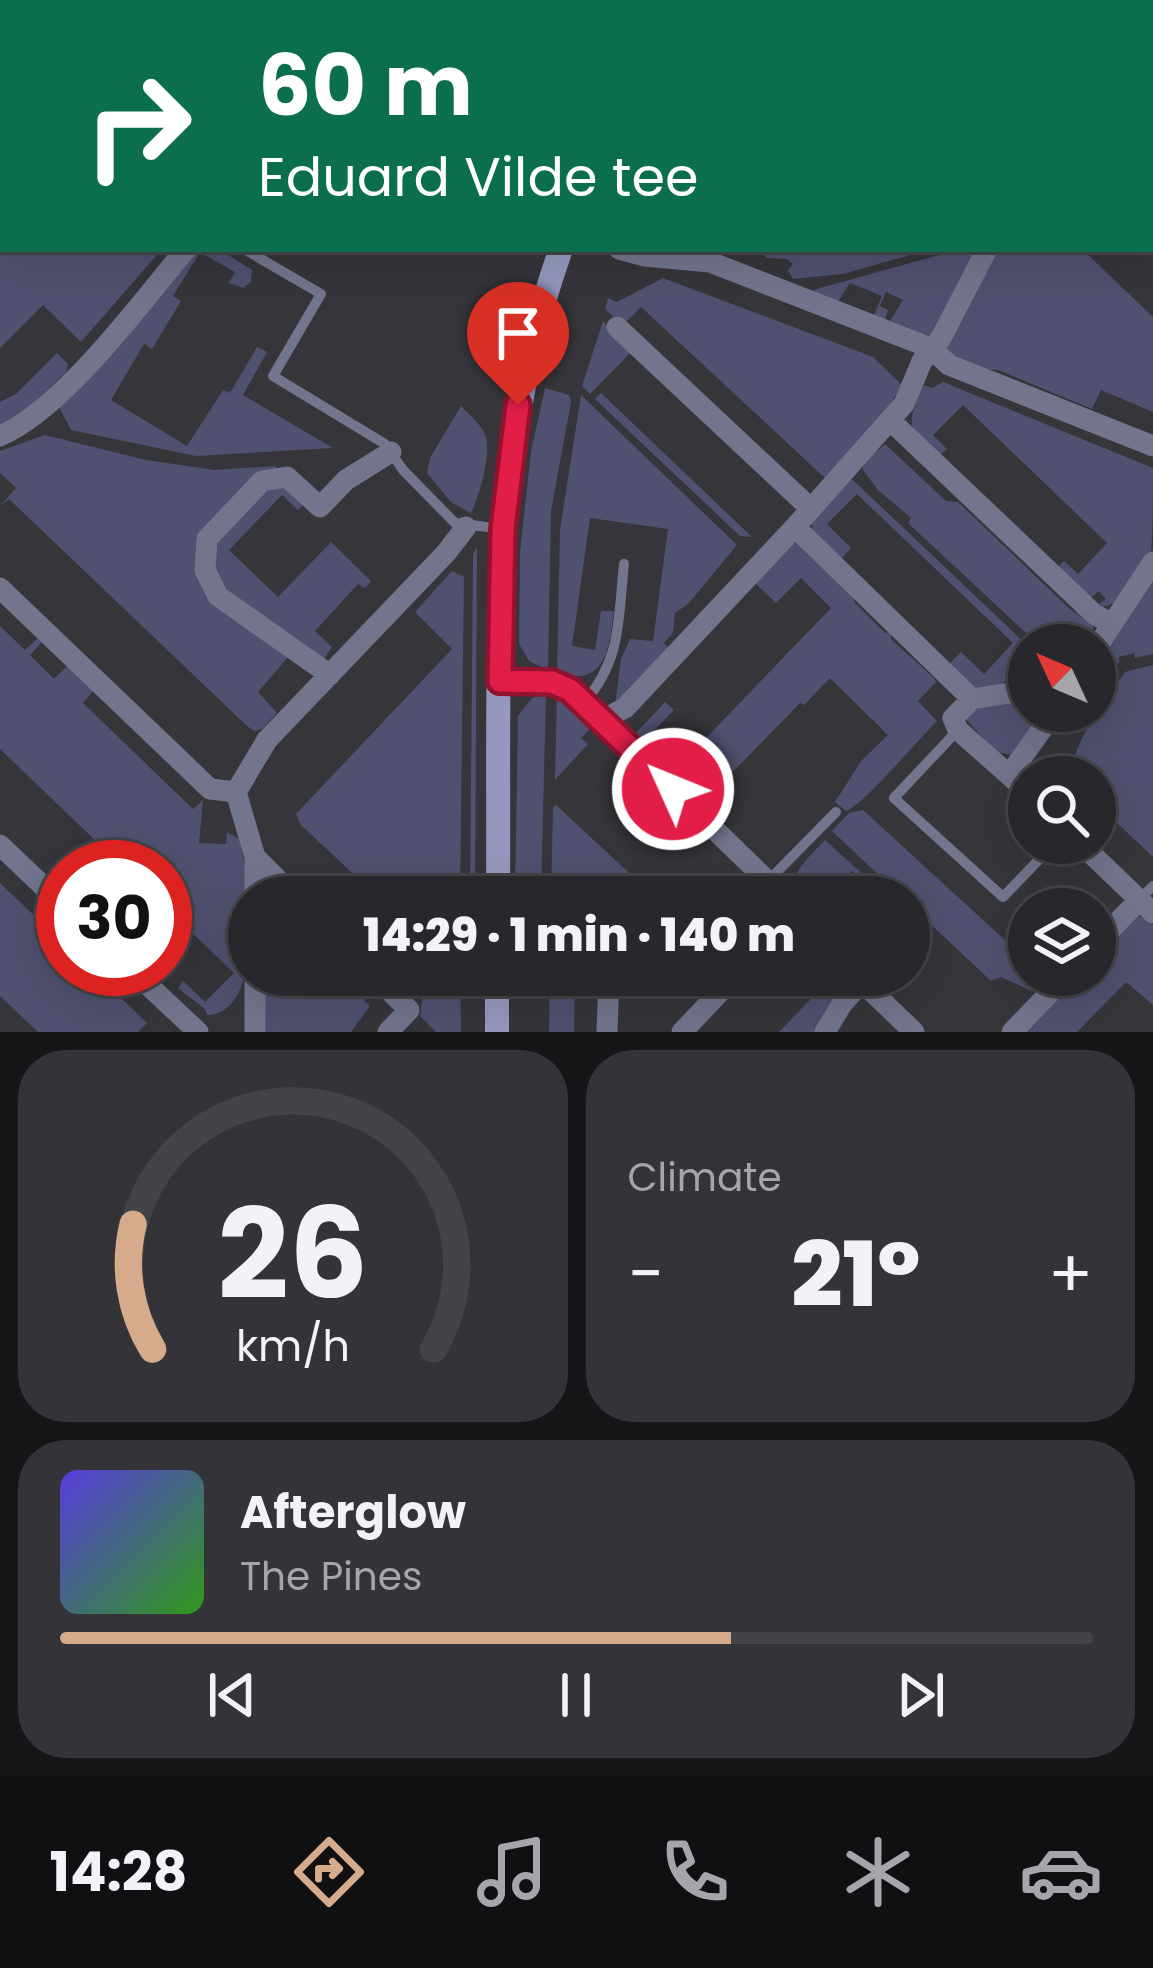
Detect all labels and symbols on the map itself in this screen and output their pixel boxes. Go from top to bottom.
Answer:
pin [467,282,569,405]
north arrow [1008,624,1116,732]
position arrow [610,726,736,852]
speed limit sign: 30 [36,840,192,996]

